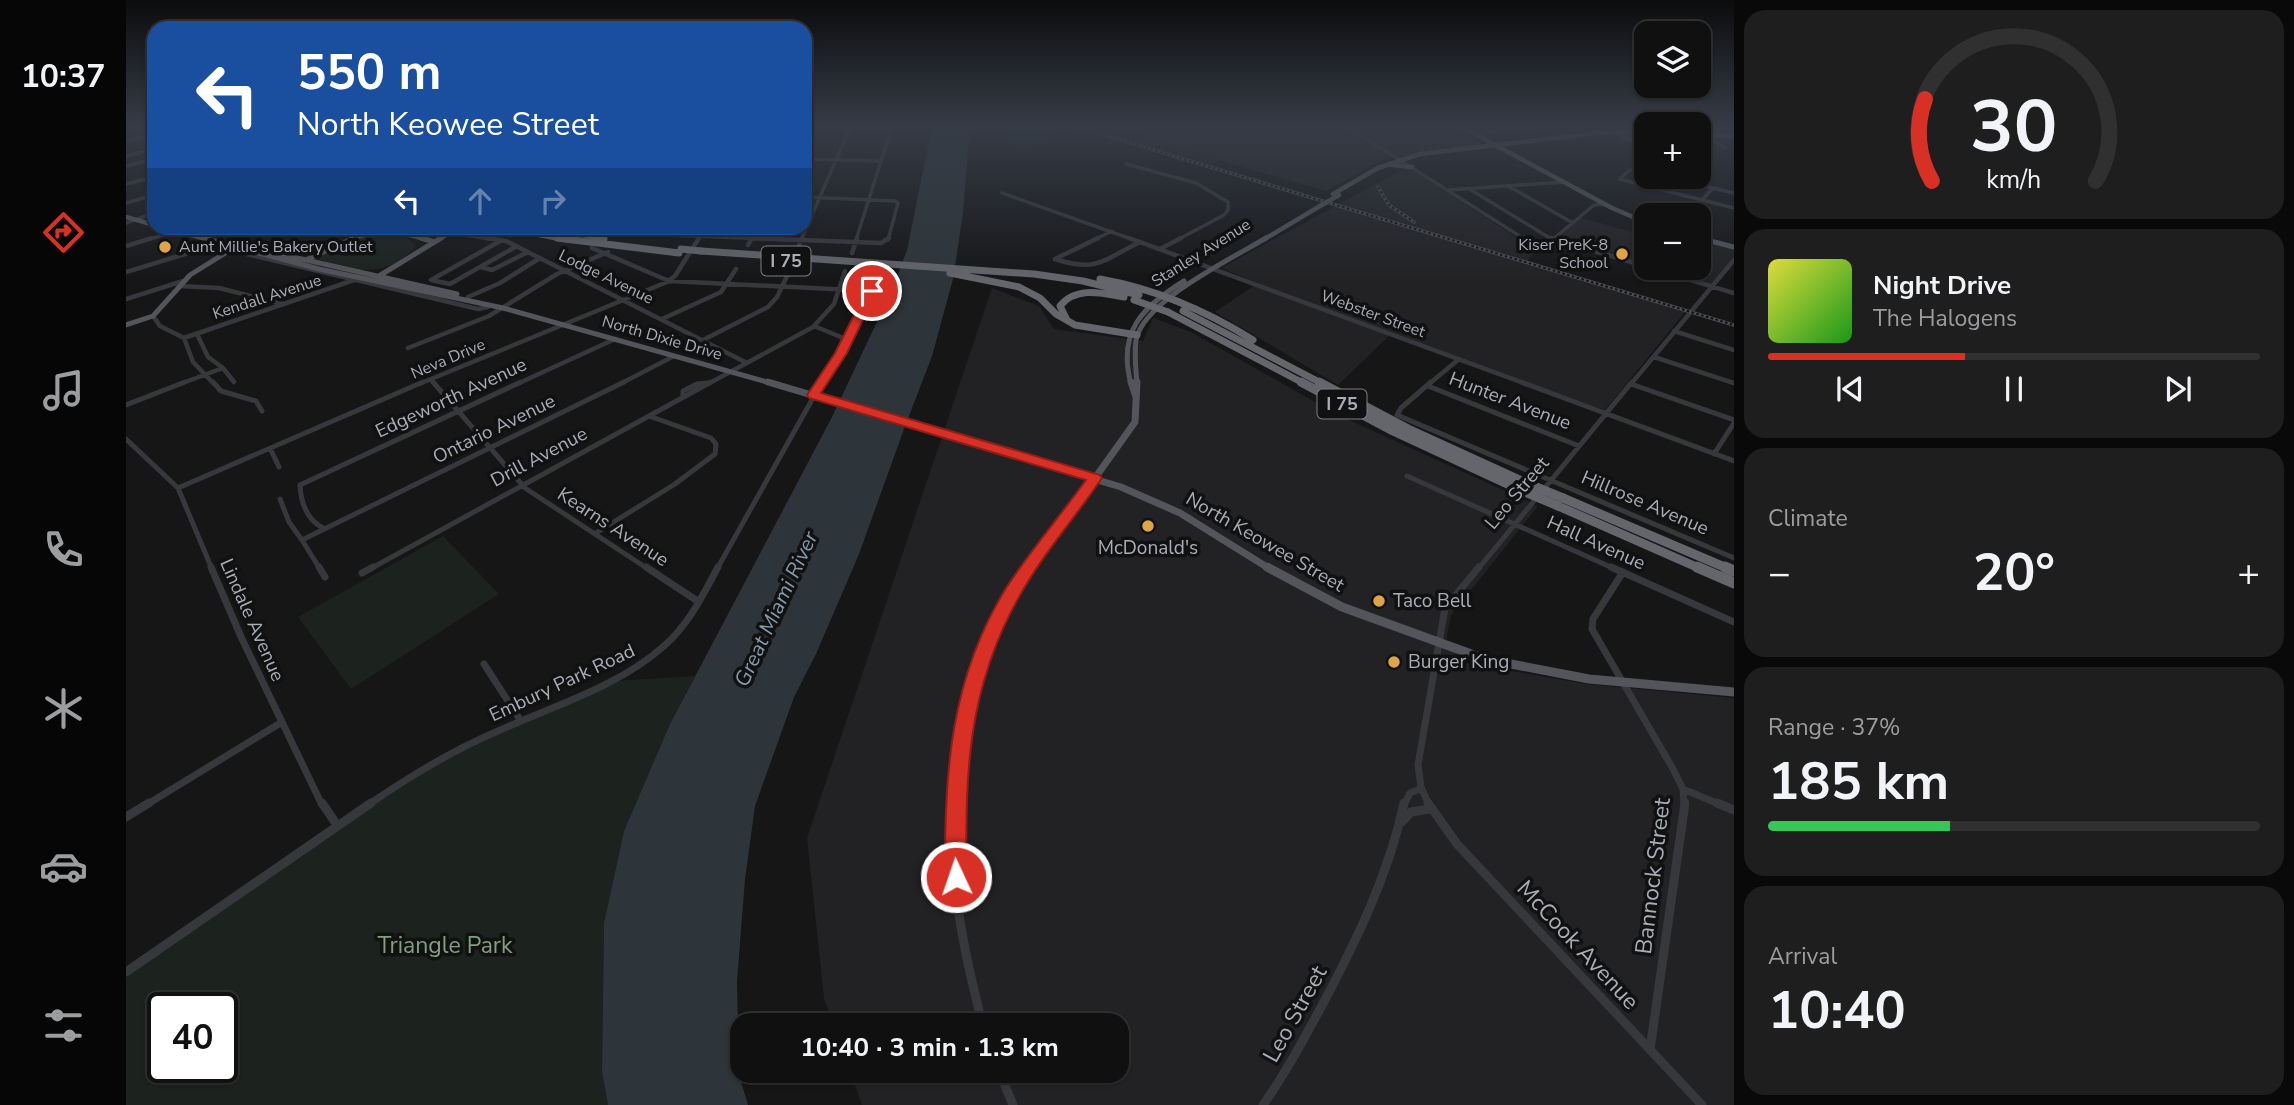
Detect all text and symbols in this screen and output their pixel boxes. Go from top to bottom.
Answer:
map controls [1634,21,1711,280]
button: layers [1634,21,1711,98]
text: 550 m [297,39,441,106]
icon: left [182,49,273,140]
text: 10:37 [21,55,105,98]
text: 30 [1970,77,2058,177]
text: North Keowee Street [297,103,599,146]
button: + [1634,112,1711,189]
text: km/h [1986,162,2042,196]
icon: left [388,182,426,220]
icon: ahead [461,182,499,220]
icon: right [534,182,572,220]
button: − [1634,203,1711,280]
icon: directions [39,208,88,257]
street label: Stanley Avenue [1147,214,1255,292]
place label: Kiser PreK-8 School [1518,234,1608,274]
place label: Aunt Millie's Bakery Outlet [179,236,373,258]
marker: Aunt Millie's Bakery Outlet [157,239,173,255]
street label: Lodge Avenue [555,244,657,310]
road number: I 75 [762,246,810,276]
marker: Kiser PreK-8 School [1614,246,1630,262]
pin [842,261,902,321]
text: Night Drive [1873,268,2011,303]
street label: Kendall Avenue [210,269,324,325]
icon: arrive [853,272,891,310]
street label: Webster Street [1318,285,1429,343]
text: The Halogens [1873,303,2017,334]
street label: North Dixie Drive [599,310,725,366]
street label: Neva Drive [407,333,489,385]
street label: Edgeworth Avenue [371,352,531,444]
icon: music [39,366,88,415]
street label: Hunter Avenue [1445,366,1575,436]
icon: previous [1831,370,1869,408]
icon: pause [1995,370,2033,408]
icon: next [2159,370,2197,408]
street label: Ontario Avenue [428,388,560,470]
road number: I 75 [1318,390,1366,418]
street label: Drill Avenue [486,421,592,493]
street label: Leo Street [1479,451,1555,535]
street label: Hillrose Avenue [1577,464,1713,542]
street label: Kearns Avenue [552,481,674,573]
street label: North Keowee Street [1181,486,1349,598]
text: Climate [1768,503,1848,534]
street label: Hall Avenue [1543,510,1649,576]
marker: McDonald's [1140,518,1156,534]
icon: phone [39,525,88,574]
water label: Great Miami River [728,526,824,691]
place label: McDonald's [1098,535,1198,561]
text: 20° [1973,537,2055,608]
text: − [1768,548,1791,599]
text: + [2237,548,2260,599]
street label: Lindale Avenue [213,554,291,686]
place label: Taco Bell [1393,588,1472,614]
marker: Taco Bell [1371,593,1387,609]
street label: Embury Park Road [485,638,639,728]
place label: Burger King [1408,649,1509,675]
marker: Burger King [1386,654,1402,670]
icon: climate [39,684,88,733]
text: Range · 37% [1768,712,1900,743]
text: 185 km [1768,746,1949,817]
street label: Bannock Street [1628,795,1678,956]
position arrow [919,840,993,914]
icon: car [39,842,88,891]
street label: McCook Avenue [1510,874,1646,1016]
park label: Triangle Park [377,930,513,961]
text: Arrival [1768,941,1837,972]
street label: Leo Street [1256,959,1335,1068]
text: 10:40 [1768,975,1906,1046]
speed limit sign: 40 [147,992,238,1083]
icon: filters [39,1001,88,1050]
text: 10:40 · 3 min · 1.3 km [800,1030,1059,1065]

